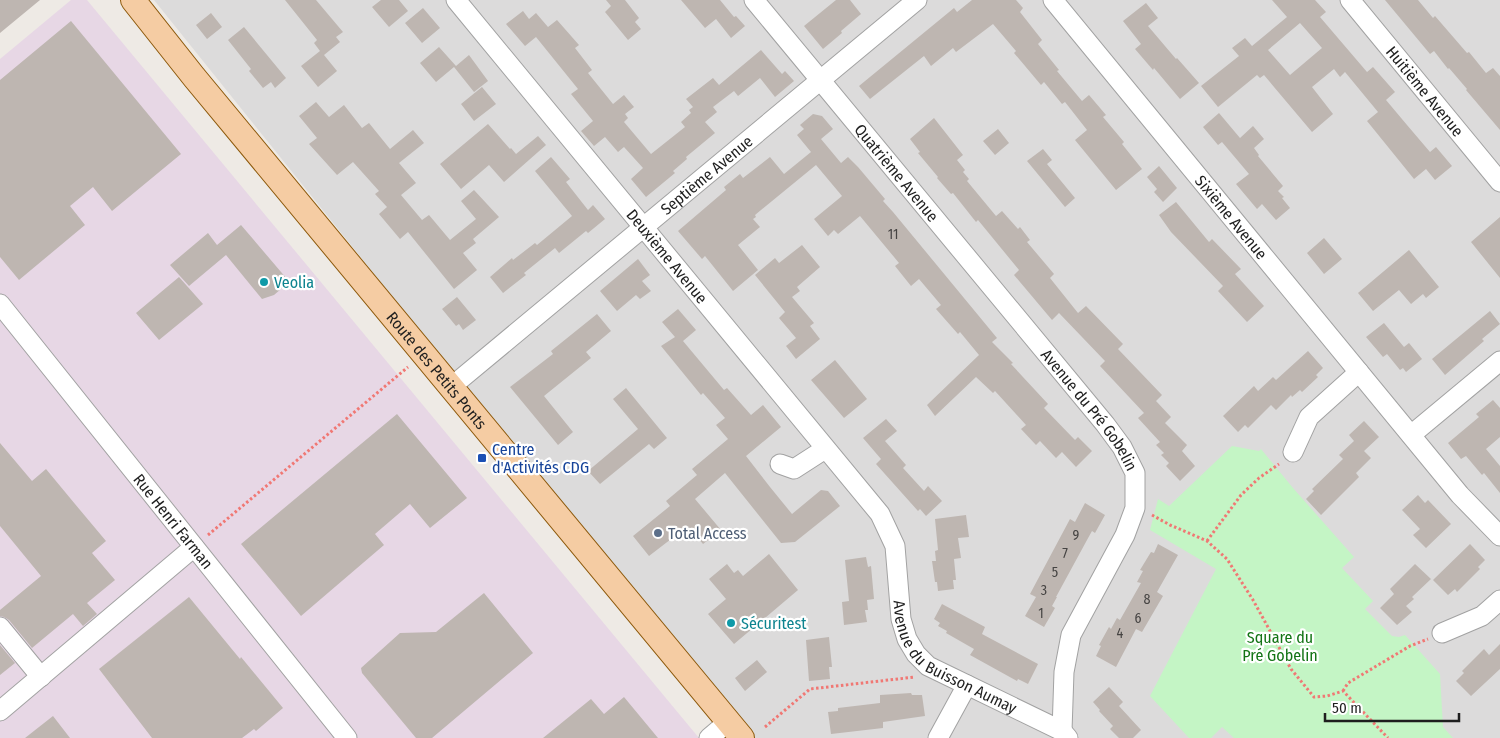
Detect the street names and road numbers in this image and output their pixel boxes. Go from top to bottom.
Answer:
street label: Huitième Avenue [1382,42,1467,140]
street label: Quatrième Avenue [851,120,942,226]
street label: Septième Avenue [657,132,757,219]
street label: Sixième Avenue [1191,172,1271,263]
street label: Deuxième Avenue [622,205,711,308]
street label: Route des Petits Ponts [382,308,491,433]
street label: Avenue du Pré Gobelin [1037,345,1141,474]
street label: Rue Henri Farman [129,470,217,573]
street label: Avenue du Buisson Aumay [889,600,1021,718]

